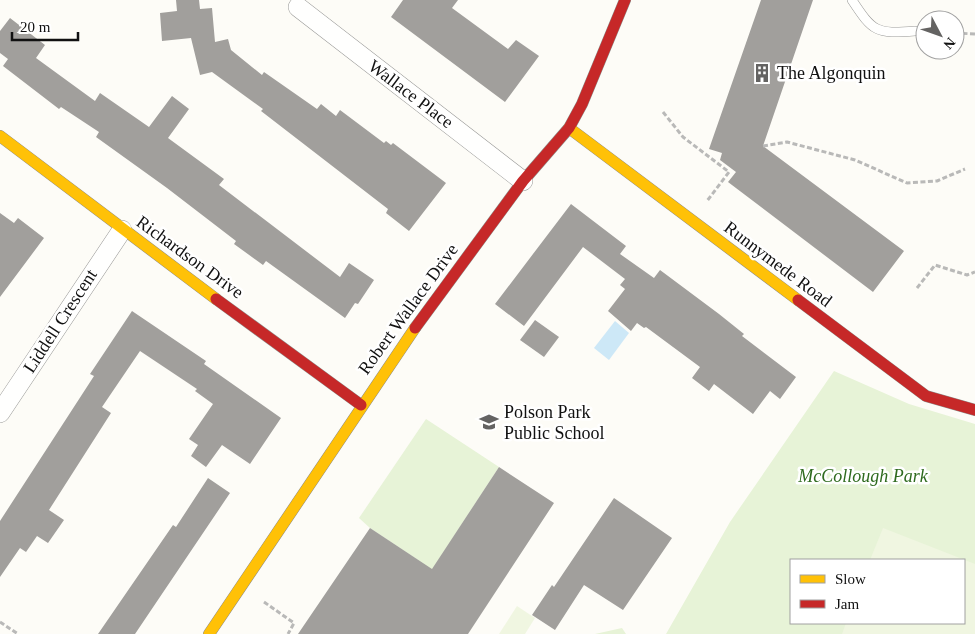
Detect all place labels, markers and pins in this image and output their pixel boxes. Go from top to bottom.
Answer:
building icon: The Algonquin [751,62,773,84]
place label: The Algonquin [777,63,886,83]
place label: Polson Park Public School [504,402,605,443]
school or university icon: Polson Park Public School [478,411,500,433]

